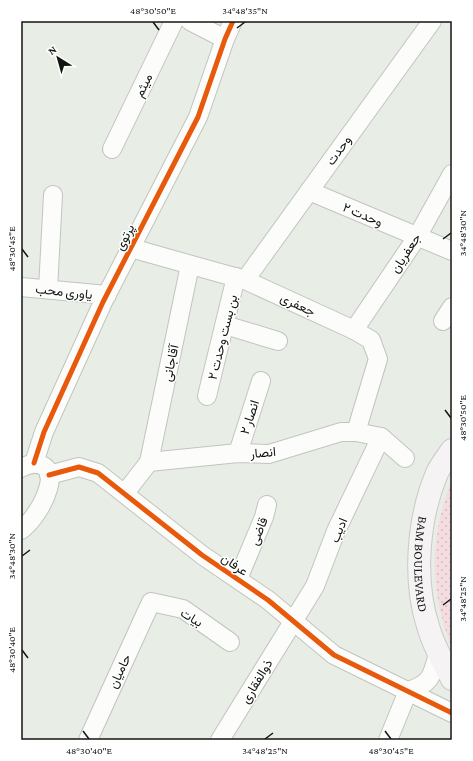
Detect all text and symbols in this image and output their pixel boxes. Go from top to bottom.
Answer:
text: 48°30'50"E [130,5,177,16]
text: 34°48'35"N [222,5,268,16]
north arrow [38,38,78,78]
text: N [45,43,59,57]
street label: میثم [131,71,156,100]
street label: وحدت [323,132,355,169]
street label: وحدت ۲ [340,199,385,231]
text: 34°48'30"N [457,209,468,256]
street label: پرتوی [112,222,139,254]
text: 48°30'45"E [6,226,17,272]
street label: جعفریان [387,231,425,276]
street label: یاوری محب [35,281,93,303]
street label: جعفری [278,290,318,320]
street label: بن بست وحدت ۲ [205,293,241,381]
street label: آقاجانی [159,342,183,383]
text: 48°30'50"E [457,395,468,441]
street label: انصار ۲ [237,398,263,436]
street label: انصار [249,444,277,462]
street label: قاضی [246,515,272,548]
street label: BAM BOULEVARD [411,515,431,613]
street label: ادیب [327,516,350,545]
text: 34°48'30"N [6,532,17,579]
street label: عرفان [218,550,251,580]
text: 34°48'25"N [457,576,468,622]
street label: بیات [178,605,206,630]
text: 48°30'40"E [6,626,17,673]
street label: حامیان [105,651,135,691]
street label: ذوالفقاری [237,657,276,707]
text: 48°30'40"E [66,745,113,756]
text: 34°48'25"N [242,745,288,756]
text: 48°30'45"E [368,745,414,756]

